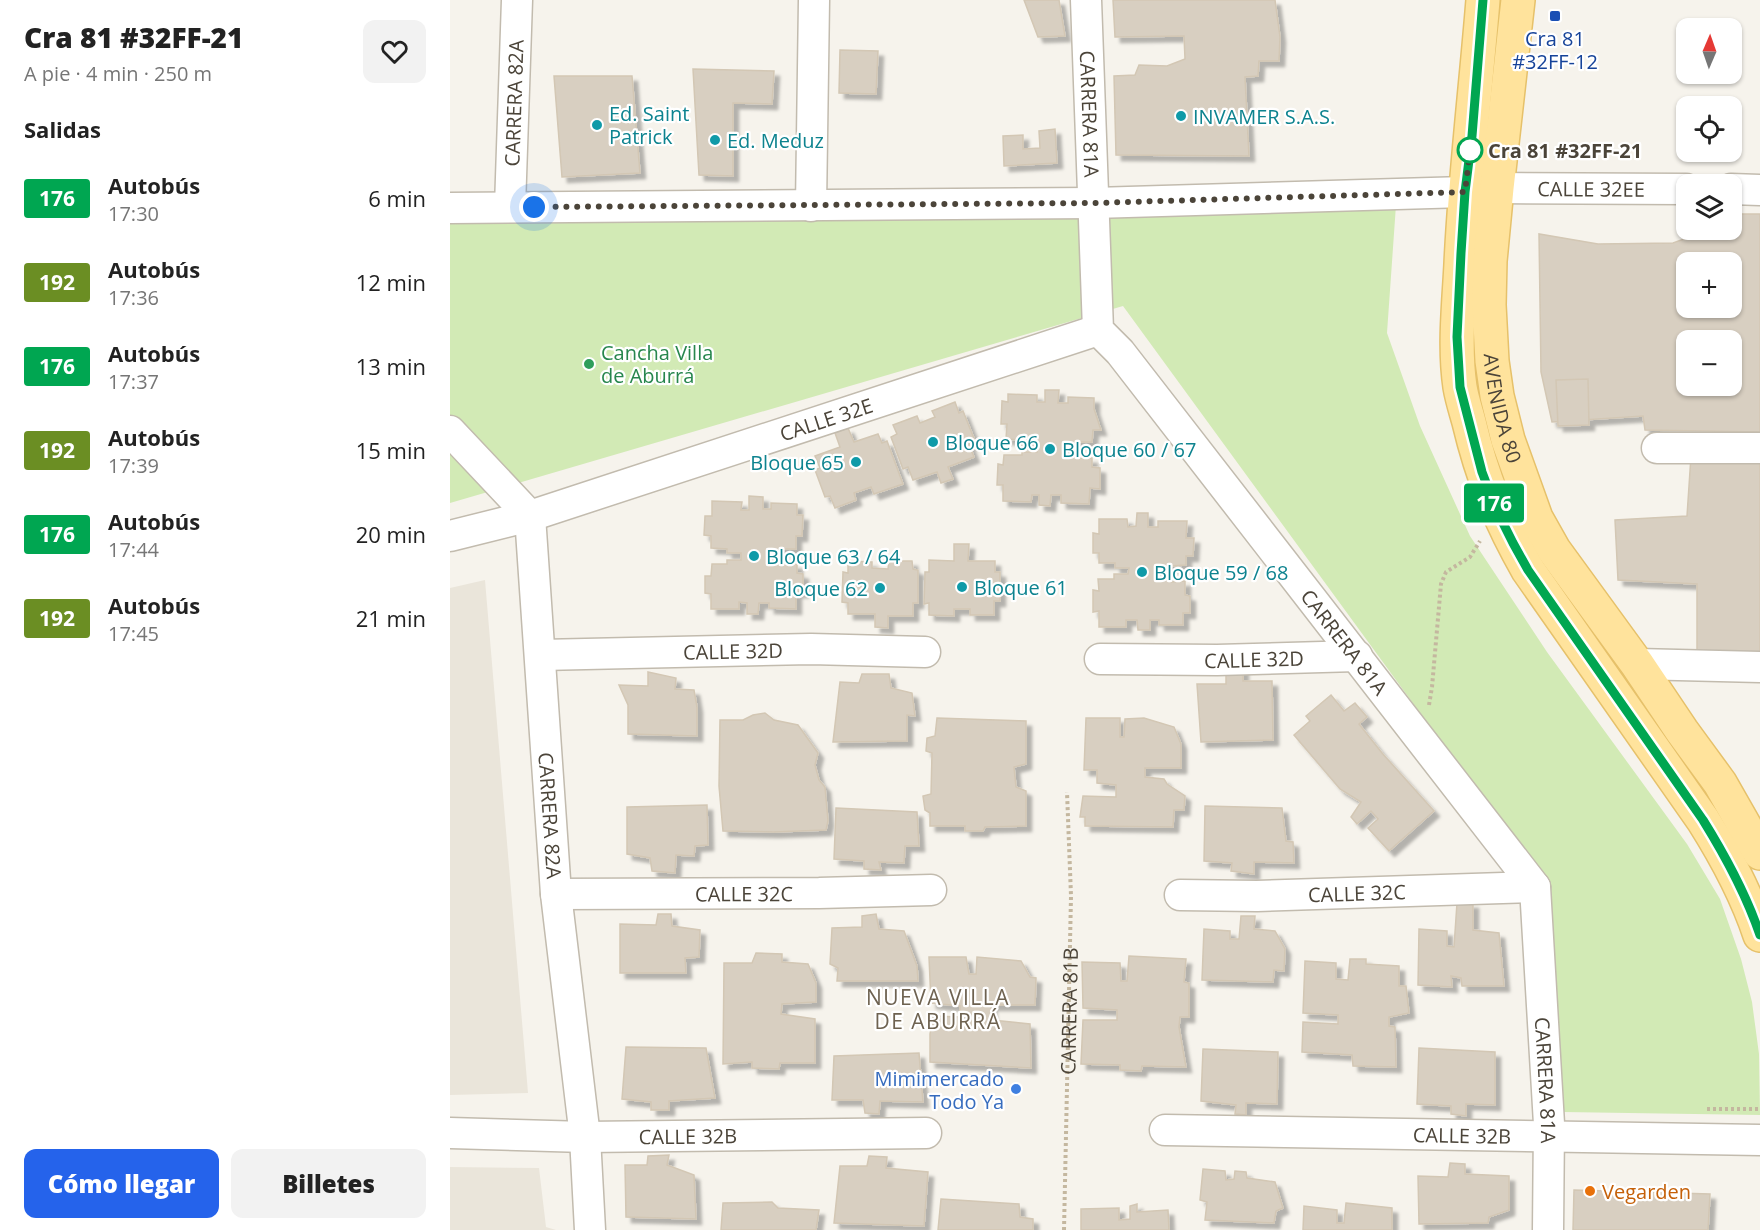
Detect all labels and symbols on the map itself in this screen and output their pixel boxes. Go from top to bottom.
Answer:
marker: Cra 81 #32FF-12 [1548,9,1562,23]
north arrow [1676,18,1742,84]
place label: Cra 81 #32FF-12 [1512,25,1598,75]
street label: CARRERA 82A [498,39,529,167]
street label: CARRERA 81A [1074,50,1106,178]
place label: Ed. Saint Patrick [609,100,689,150]
place label: INVAMER S.A.S. [1193,103,1335,130]
marker: INVAMER S.A.S. [1174,109,1188,123]
marker: Ed. Saint Patrick [590,118,604,132]
place label: Ed. Meduz [727,127,824,154]
marker: Ed. Meduz [708,133,722,147]
marker: Cra 81 #32FF-21 [1457,137,1483,163]
place label: Cra 81 #32FF-21 [1488,137,1642,164]
street label: CALLE 32EE [1537,175,1645,202]
your location [519,192,549,222]
place label: Cancha Villa de Aburrá [601,339,713,389]
street label: AVENIDA 80 [1478,353,1529,467]
marker: Cancha Villa de Aburrá [582,357,596,371]
street label: CALLE 32E [776,391,876,447]
place label: Bloque 66 [945,429,1039,456]
marker: Bloque 66 [926,435,940,449]
place label: Bloque 60 / 67 [1062,436,1196,463]
marker: Bloque 60 / 67 [1043,442,1057,456]
place label: Bloque 65 [750,449,844,476]
marker: Bloque 65 [849,455,863,469]
line badge: 176 [1460,484,1528,522]
place label: Bloque 63 / 64 [766,543,901,570]
marker: Bloque 63 / 64 [747,549,761,563]
place label: Bloque 59 / 68 [1154,559,1288,586]
marker: Bloque 59 / 68 [1135,565,1149,579]
place label: Bloque 61 [974,574,1068,601]
place label: Bloque 62 [774,575,868,602]
marker: Bloque 61 [955,580,969,594]
marker: Bloque 62 [873,581,887,595]
street label: CARRERA 81A [1295,583,1394,700]
street label: CALLE 32D [683,636,783,665]
street label: CALLE 32D [1204,644,1304,674]
street label: CARRERA 82A [533,751,568,880]
street label: CALLE 32C [1308,878,1406,908]
street label: CALLE 32C [695,880,793,907]
street label: CARRERA 81B [1054,947,1083,1075]
district label: NUEVA VILLA DE ABURRÁ [866,983,1010,1035]
street label: CARRERA 81A [1529,1016,1563,1144]
place label: Mimimercado Todo Ya [875,1065,1004,1115]
marker: Mimimercado Todo Ya [1009,1082,1023,1096]
street label: CALLE 32B [1413,1121,1511,1149]
street label: CALLE 32B [639,1122,737,1150]
place label: Vegarden [1602,1178,1691,1205]
marker: Vegarden [1583,1184,1597,1198]

